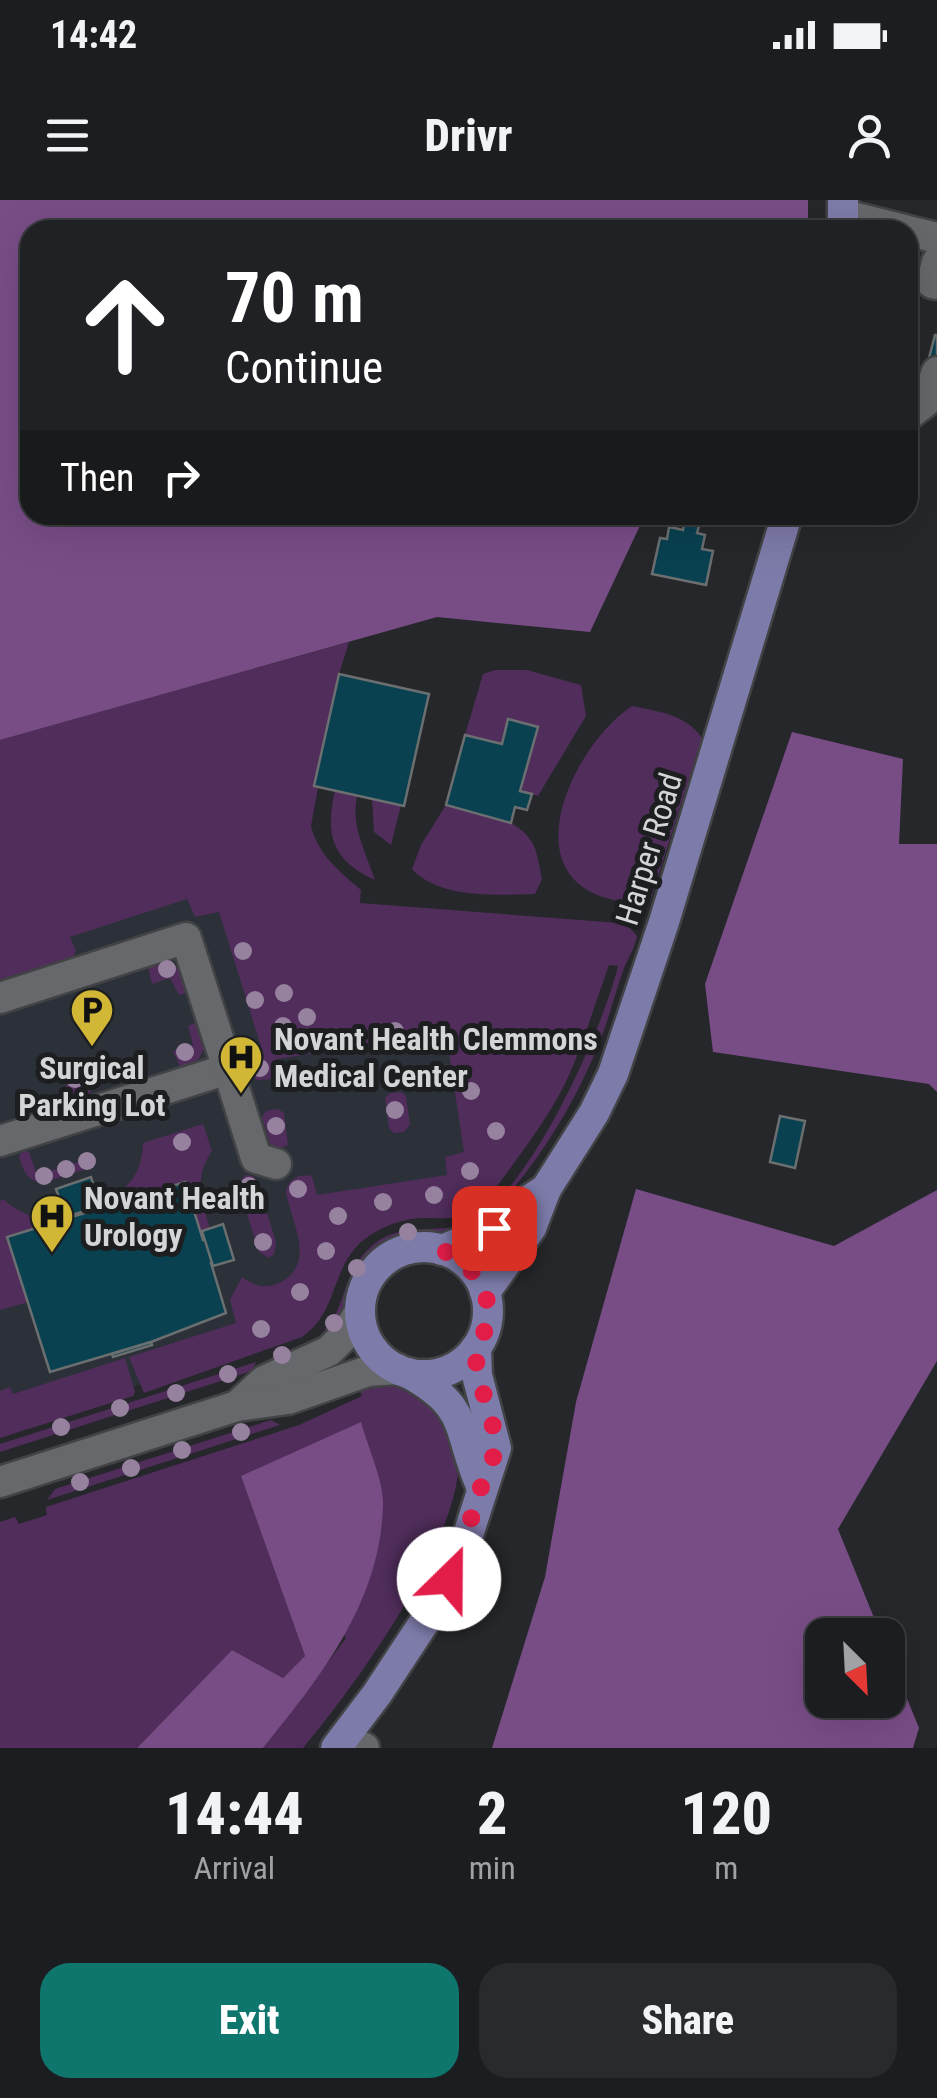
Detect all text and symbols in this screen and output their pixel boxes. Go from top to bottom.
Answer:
text: 14:42 [50,13,137,57]
icon: menu [40,108,95,163]
icon: person [842,108,897,163]
text: Drivr [425,109,512,162]
text: 70 m [225,257,364,339]
icon: ahead [60,260,190,390]
text: Continue [225,341,383,394]
icon: right [154,450,209,505]
text: Then [60,456,134,500]
street label: Harper Road [608,768,690,930]
parking icon: Surgical Parking Lot [69,987,115,1048]
place label: Novant Health Clemmons Medical Center [274,1020,598,1095]
hospital icon: Novant Health Clemmons Medical Center [218,1034,264,1095]
place label: Surgical Parking Lot [18,1049,166,1124]
place label: Novant Health Urology [84,1179,265,1254]
pin [452,1186,537,1271]
hospital icon: Novant Health Urology [29,1193,75,1254]
icon: arrive [467,1201,522,1256]
position arrow [397,1527,501,1631]
north arrow [805,1618,905,1718]
map controls [805,1618,905,1718]
text: 14:44 [165,1778,304,1849]
text: 2 [477,1778,507,1849]
text: 120 [681,1778,772,1849]
text: Arrival [194,1849,275,1887]
text: min [469,1849,516,1887]
text: m [714,1849,738,1887]
button: Exit [40,1963,459,2078]
button: Share [479,1963,897,2078]

